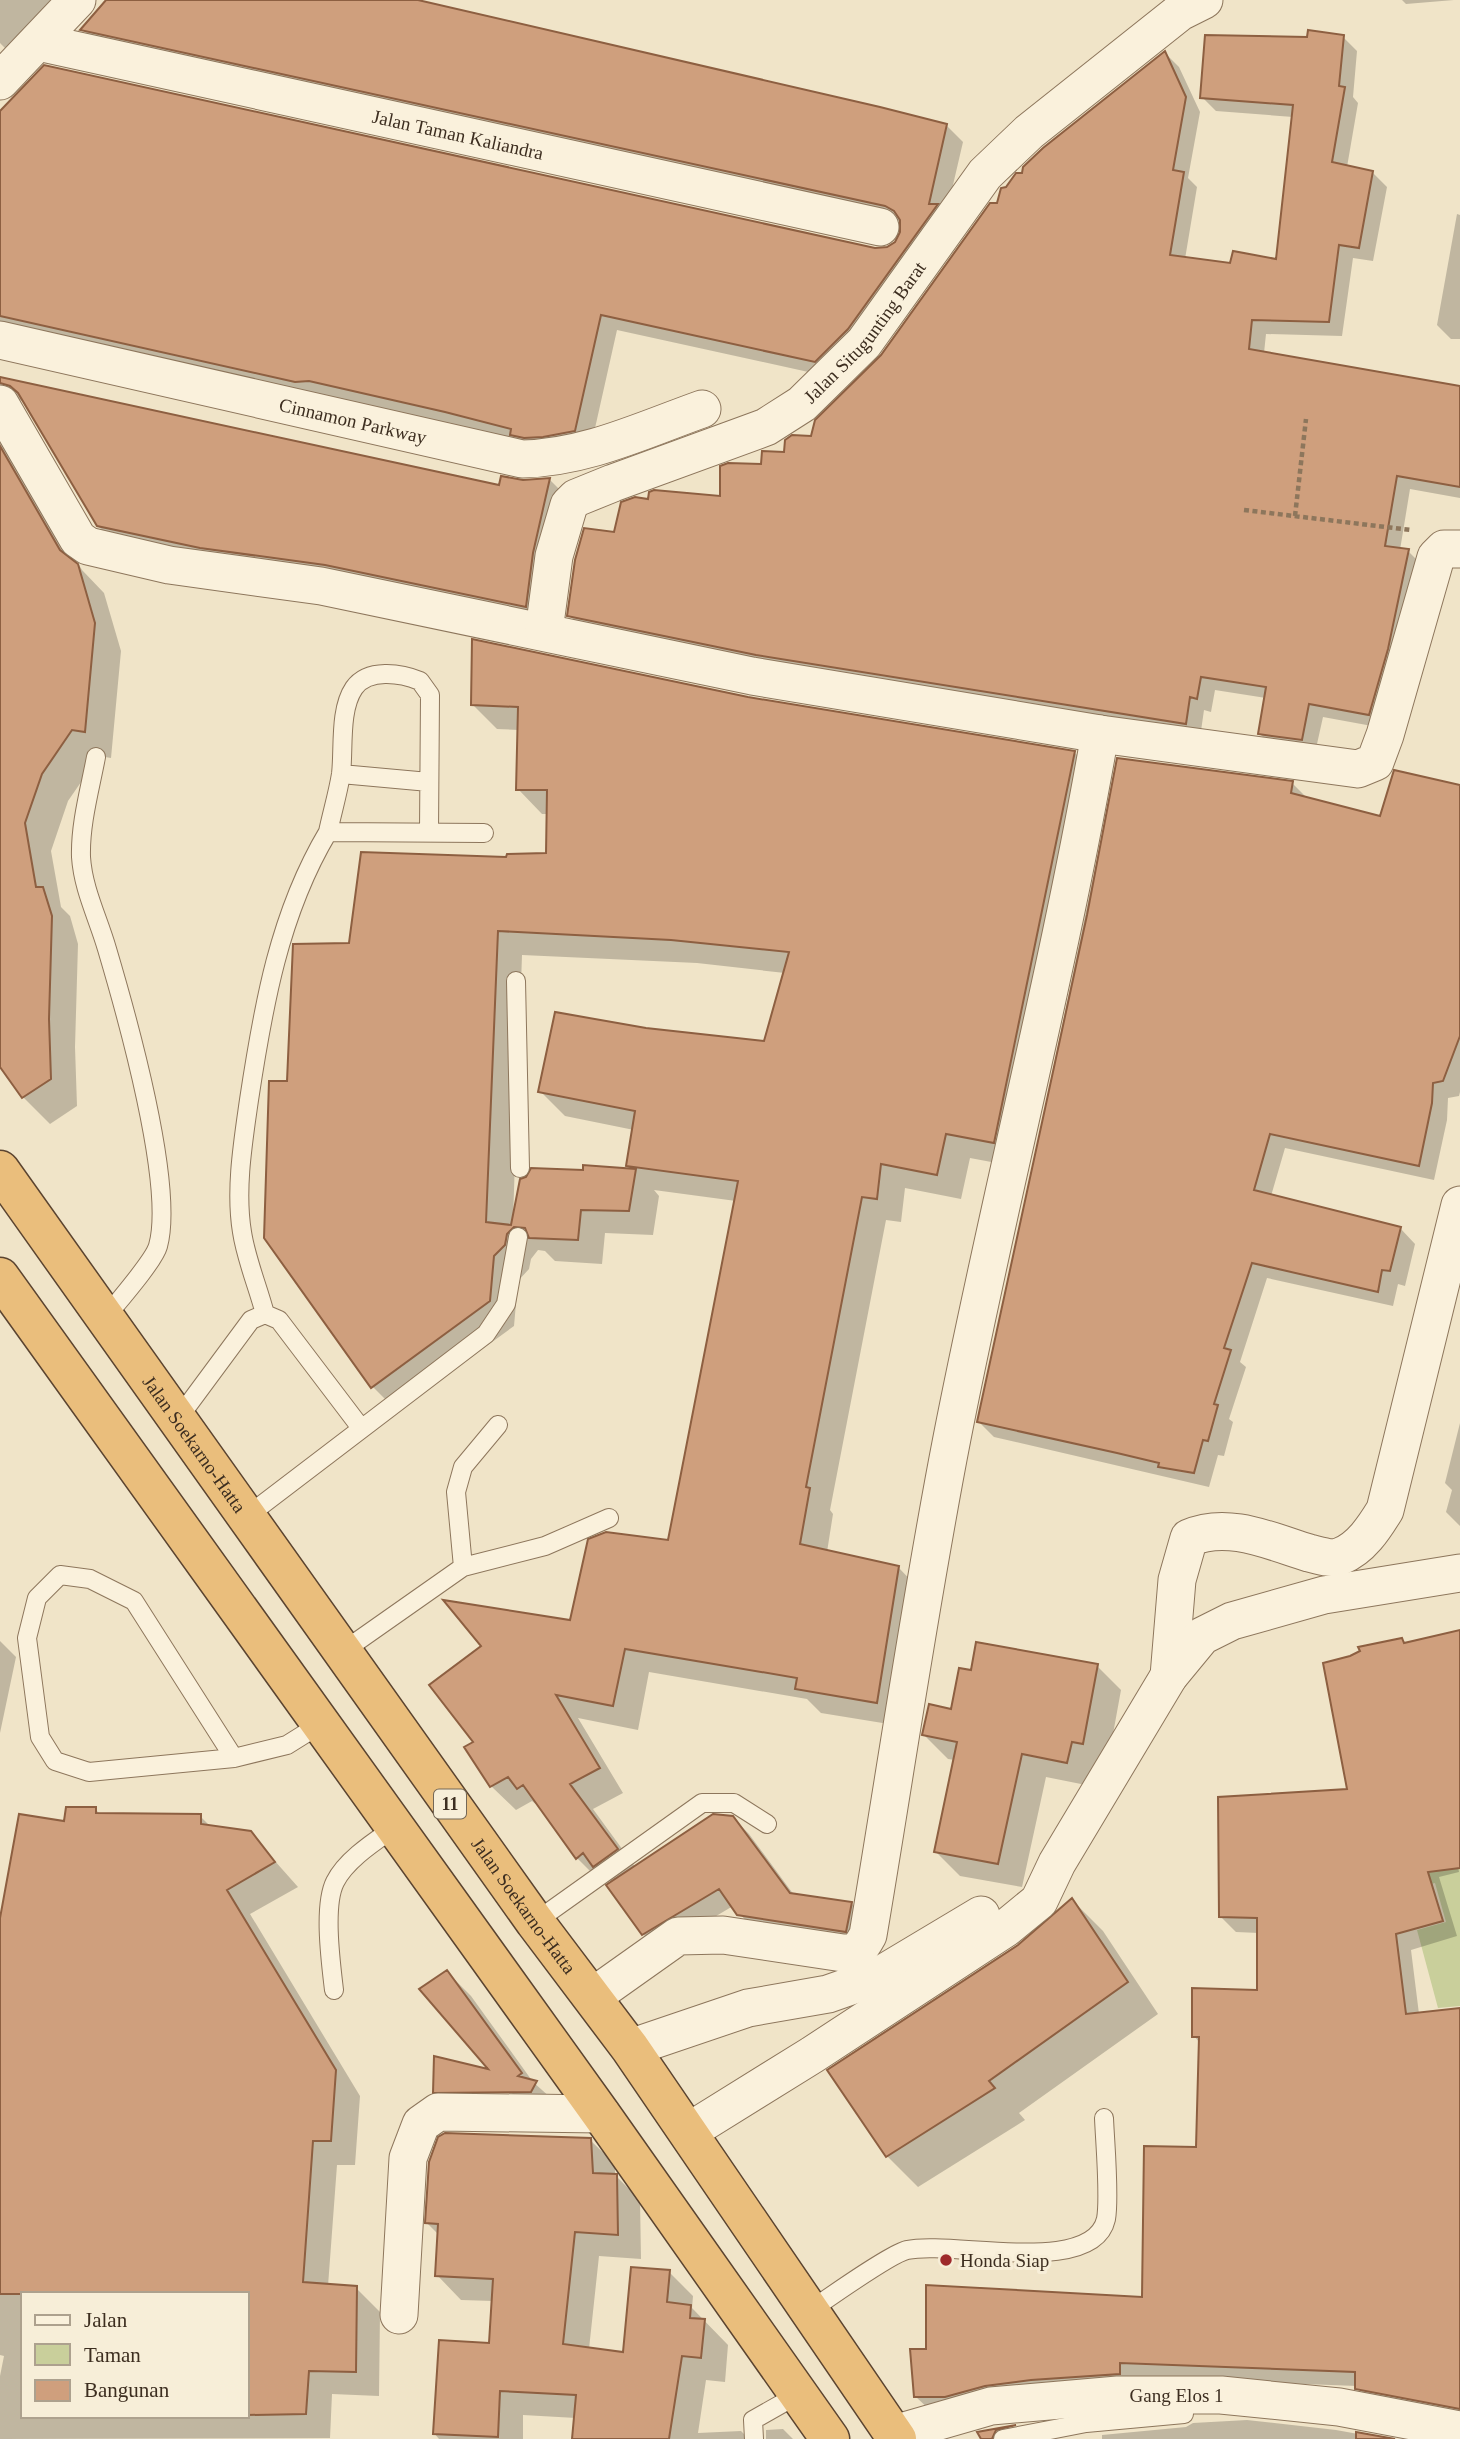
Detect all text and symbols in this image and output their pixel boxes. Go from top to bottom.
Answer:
street label: Jalan Taman Kaliandra [370,106,546,164]
street label: Jalan Situgunting Barat [800,257,930,407]
street label: Cinnamon Parkway [277,394,429,448]
street label: Jalan Soekarno-Hatta [139,1372,251,1517]
road number: 11 [434,1790,466,1818]
street label: Jalan Soekarno-Hatta [467,1834,580,1978]
place label: Honda Siap [960,2250,1049,2271]
marker: Honda Siap [938,2252,954,2268]
legend [21,2292,248,2418]
text: Jalan [84,2308,128,2332]
text: Taman [84,2343,141,2367]
text: Bangunan [84,2378,170,2402]
street label: Gang Elos 1 [1130,2385,1224,2406]

